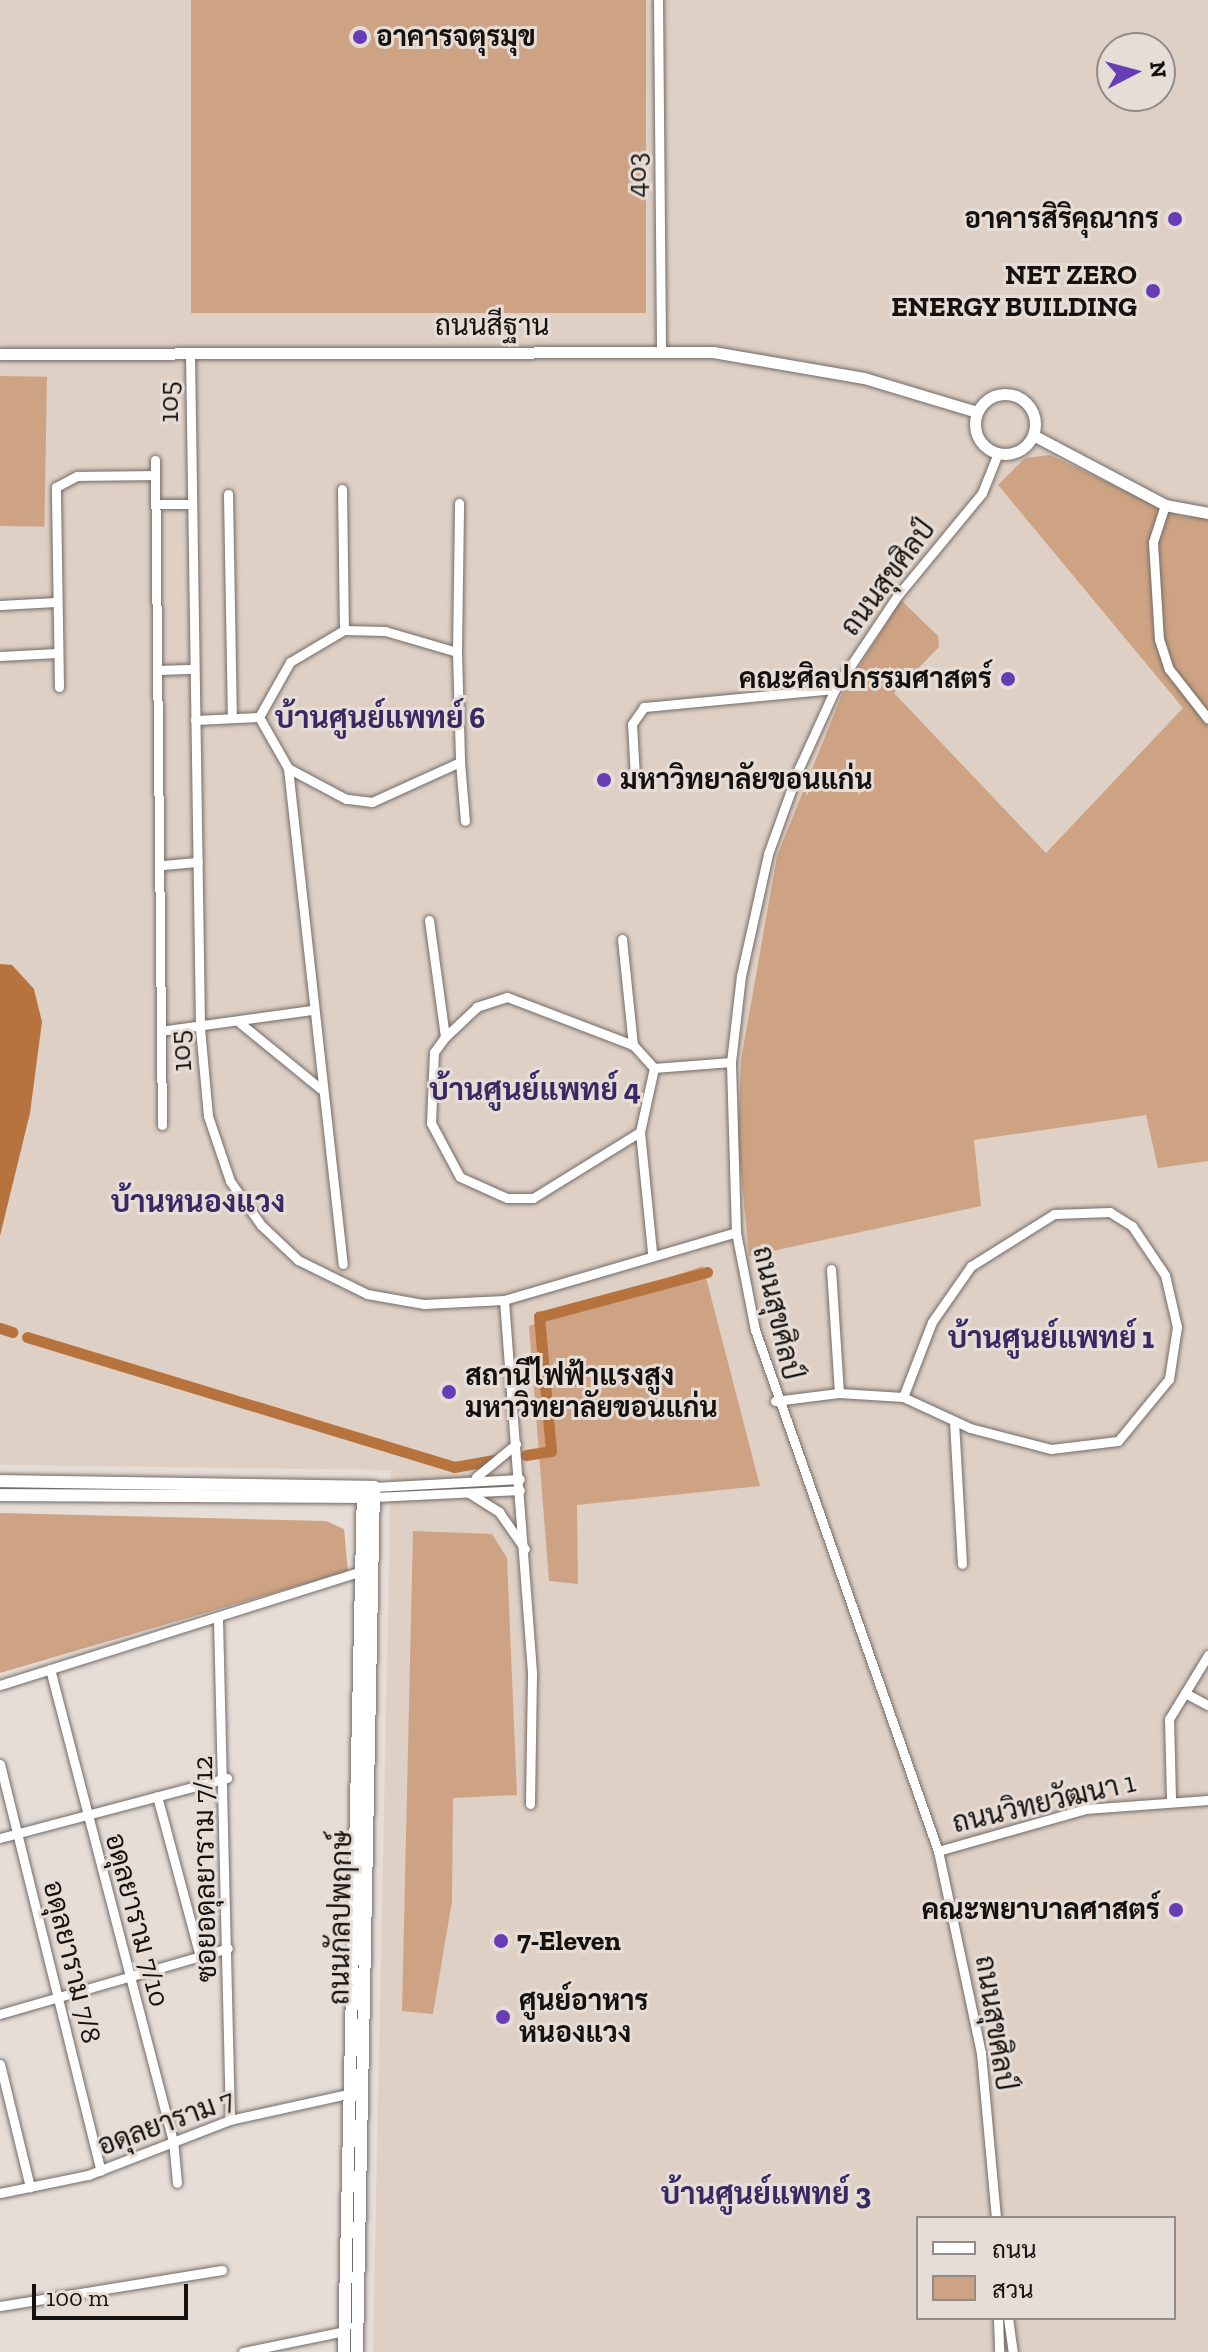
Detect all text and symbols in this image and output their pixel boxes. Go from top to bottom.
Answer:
place label: อาคารจตุรมุข [376,20,536,54]
marker: อาคารจตุรมุข [351,28,369,46]
north arrow [1096,32,1176,112]
text: N [1144,60,1173,79]
street label: 403 [620,153,654,197]
place label: อาคารสิริคุณากร [964,202,1159,236]
marker: อาคารสิริคุณากร [1166,210,1184,228]
place label: NET ZERO ENERGY BUILDING [890,258,1137,324]
marker: NET ZERO ENERGY BUILDING [1144,282,1162,300]
street label: ถนนสีฐาน [435,309,549,343]
street label: 105 [152,381,186,423]
street label: ถนนสุขศิลป์ [834,513,942,643]
place label: คณะศิลปกรรมศาสตร์ [739,662,992,696]
marker: คณะศิลปกรรมศาสตร์ [999,670,1017,688]
district label: บ้านศูนย์แพทย์ 6 [275,700,485,736]
place label: มหาวิทยาลัยขอนแก่น [620,763,873,797]
marker: มหาวิทยาลัยขอนแก่น [595,771,613,789]
street label: 105 [163,1029,199,1073]
district label: บ้านศูนย์แพทย์ 4 [429,1072,641,1108]
district label: บ้านหนองแวง [111,1184,285,1220]
street label: ถนนสุขศิลป์ [745,1243,809,1383]
district label: บ้านศูนย์แพทย์ 1 [948,1320,1154,1356]
place label: สถานีไฟฟ้าแรงสูง มหาวิทยาลัยขอนแก่น [465,1359,718,1425]
marker: สถานีไฟฟ้าแรงสูง มหาวิทยาลัยขอนแก่น [440,1383,458,1401]
street label: ซอยอดุลยาราม 7/12 [186,1756,224,1982]
street label: ถนนวิทยวัฒนา 1 [949,1766,1139,1840]
street label: อดุลยาราม 7/10 [98,1830,176,2010]
street label: ถนนกัลปพฤกษ์ [323,1831,359,2005]
street label: อดุลยาราม 7/8 [36,1877,108,2047]
place label: คณะพยาบาลศาสตร์ [922,1893,1160,1927]
marker: คณะพยาบาลศาสตร์ [1167,1901,1185,1919]
place label: 7-Eleven [517,1924,621,1958]
marker: 7-Eleven [492,1932,510,1950]
street label: ถนนสุขศิลป์ [968,1953,1022,2093]
place label: ศูนย์อาหาร หนองแวง [519,1984,648,2050]
marker: ศูนย์อาหาร หนองแวง [494,2008,512,2026]
street label: อดุลยาราม 7 [93,2083,239,2163]
district label: บ้านศูนย์แพทย์ 3 [661,2176,871,2212]
legend [916,2216,1176,2320]
text: ถนน [992,2235,1037,2264]
scale bar [36,2268,192,2318]
text: สวน [992,2275,1034,2304]
text: 100 m [46,2283,109,2312]

